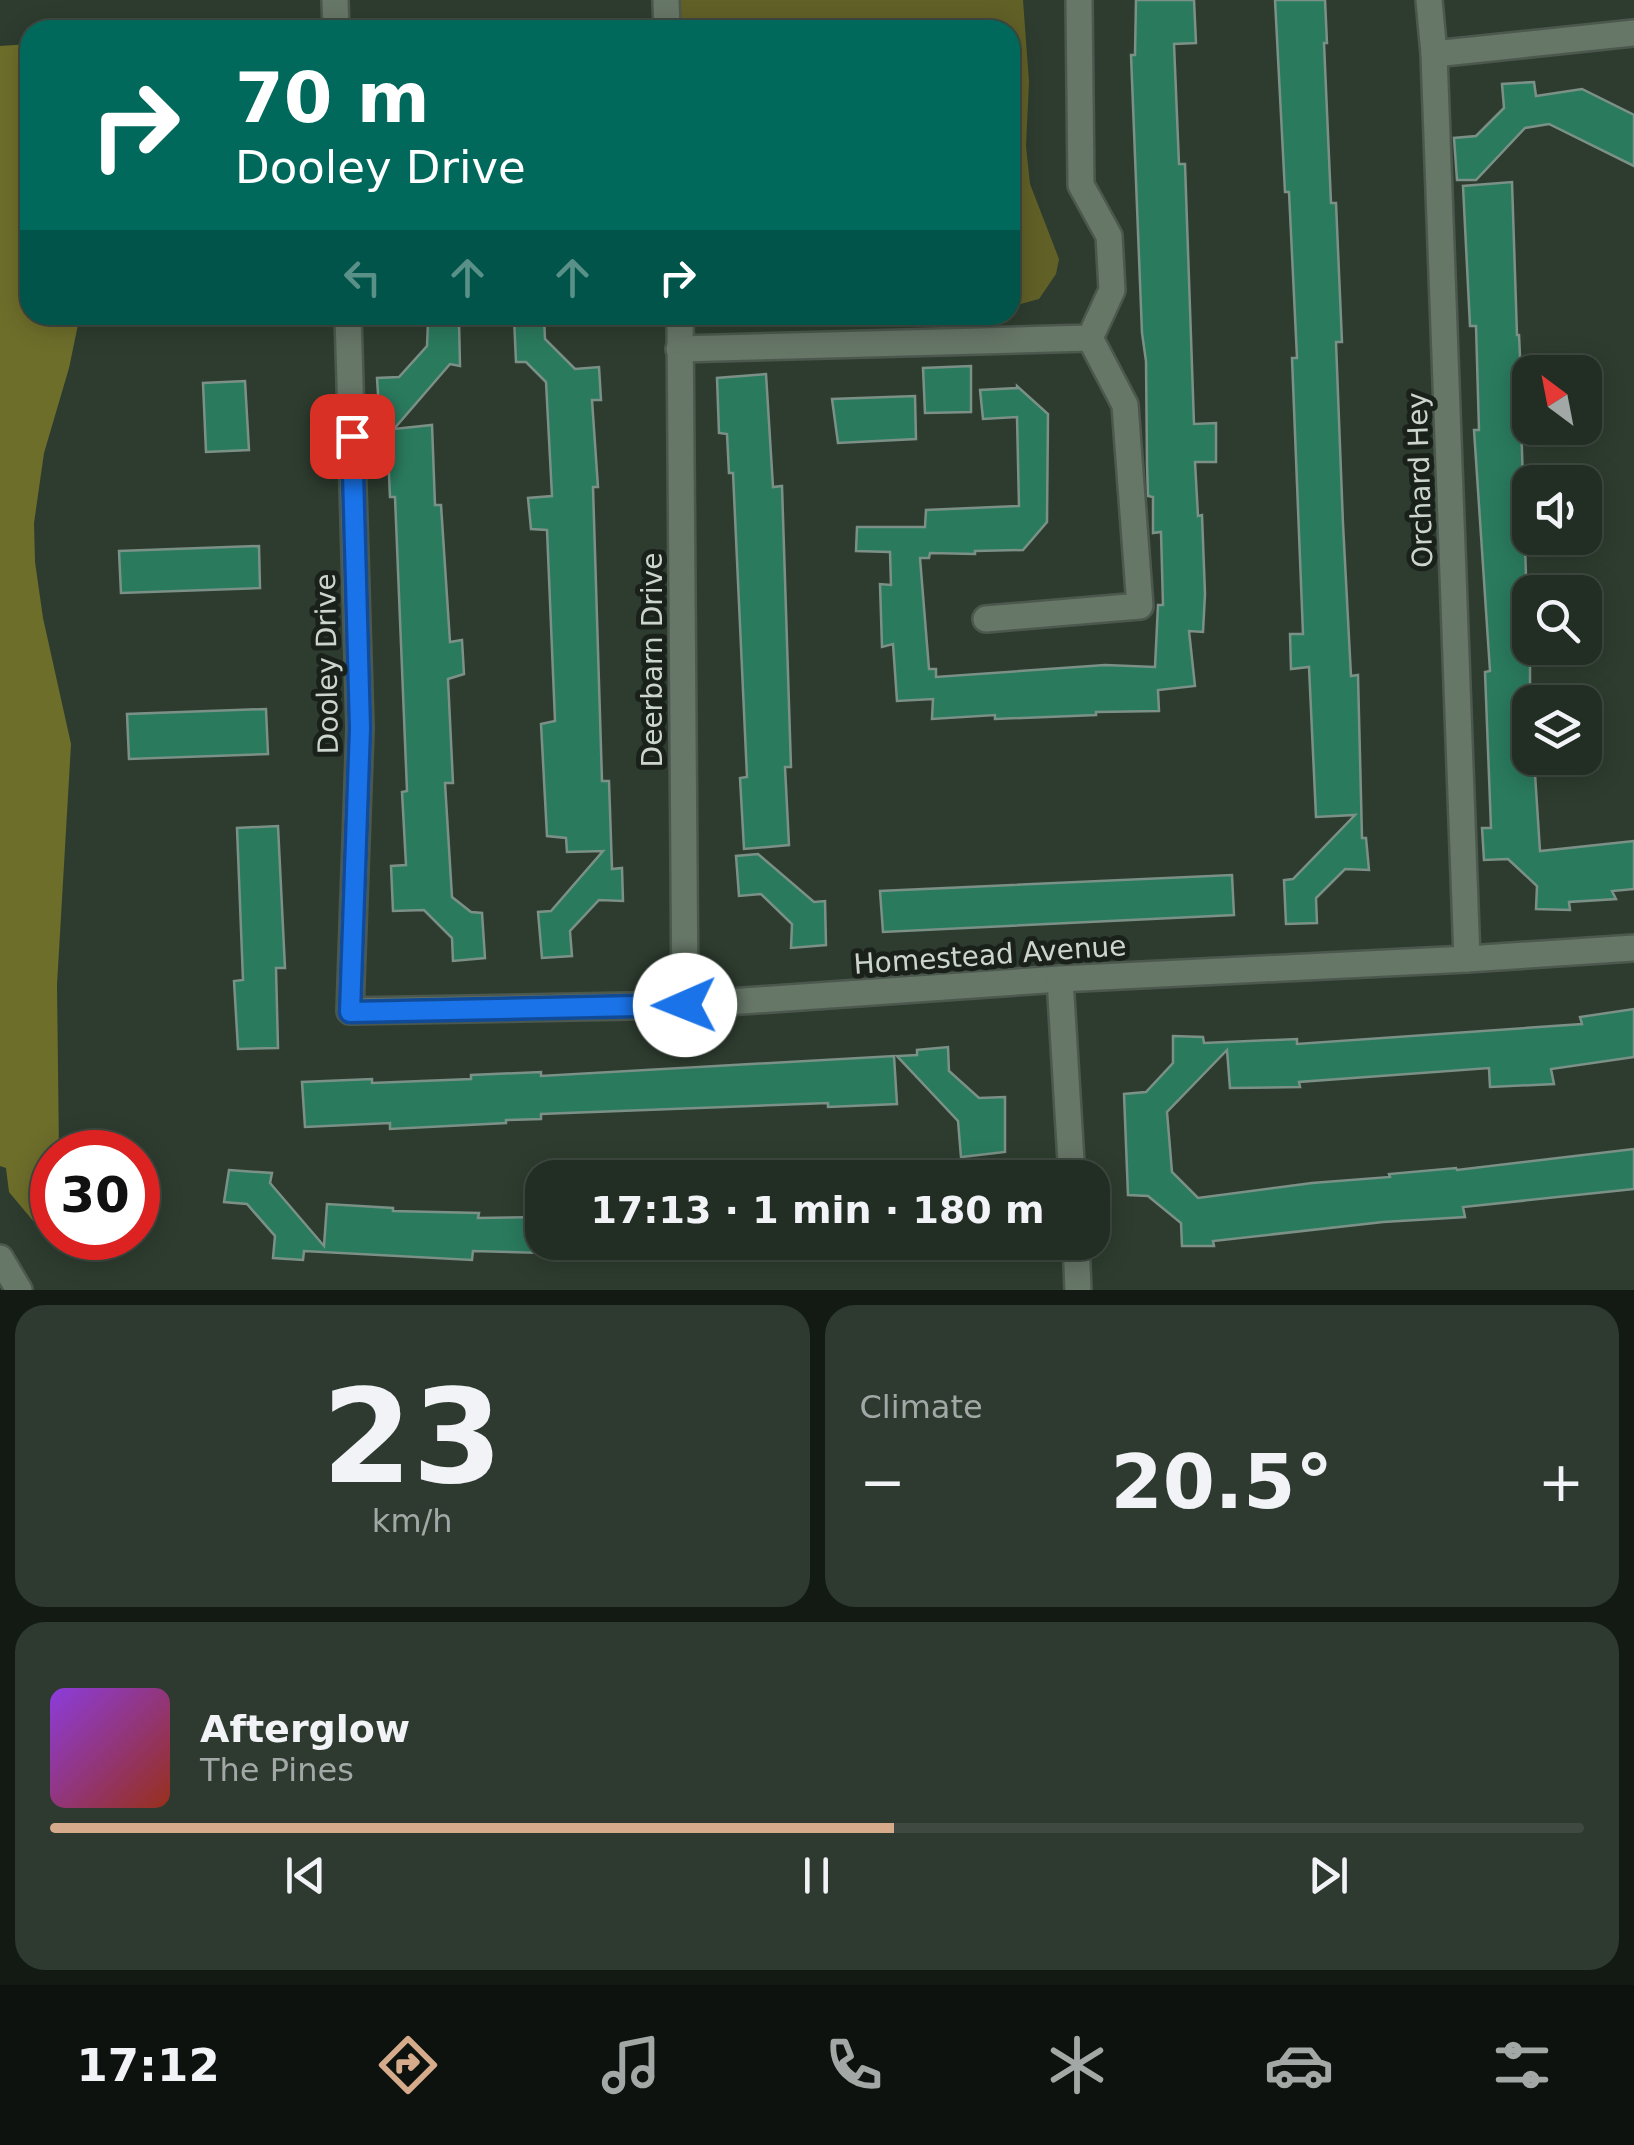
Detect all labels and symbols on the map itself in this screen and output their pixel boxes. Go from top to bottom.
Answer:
north arrow [1512,355,1602,445]
street label: Orchard Hey [1400,392,1440,568]
pin [310,394,395,479]
street label: Deerbarn Drive [636,553,669,767]
street label: Dooley Drive [309,573,345,755]
street label: Homestead Avenue [853,929,1127,981]
position arrow [633,953,737,1057]
speed limit sign: 30 [30,1130,160,1260]

